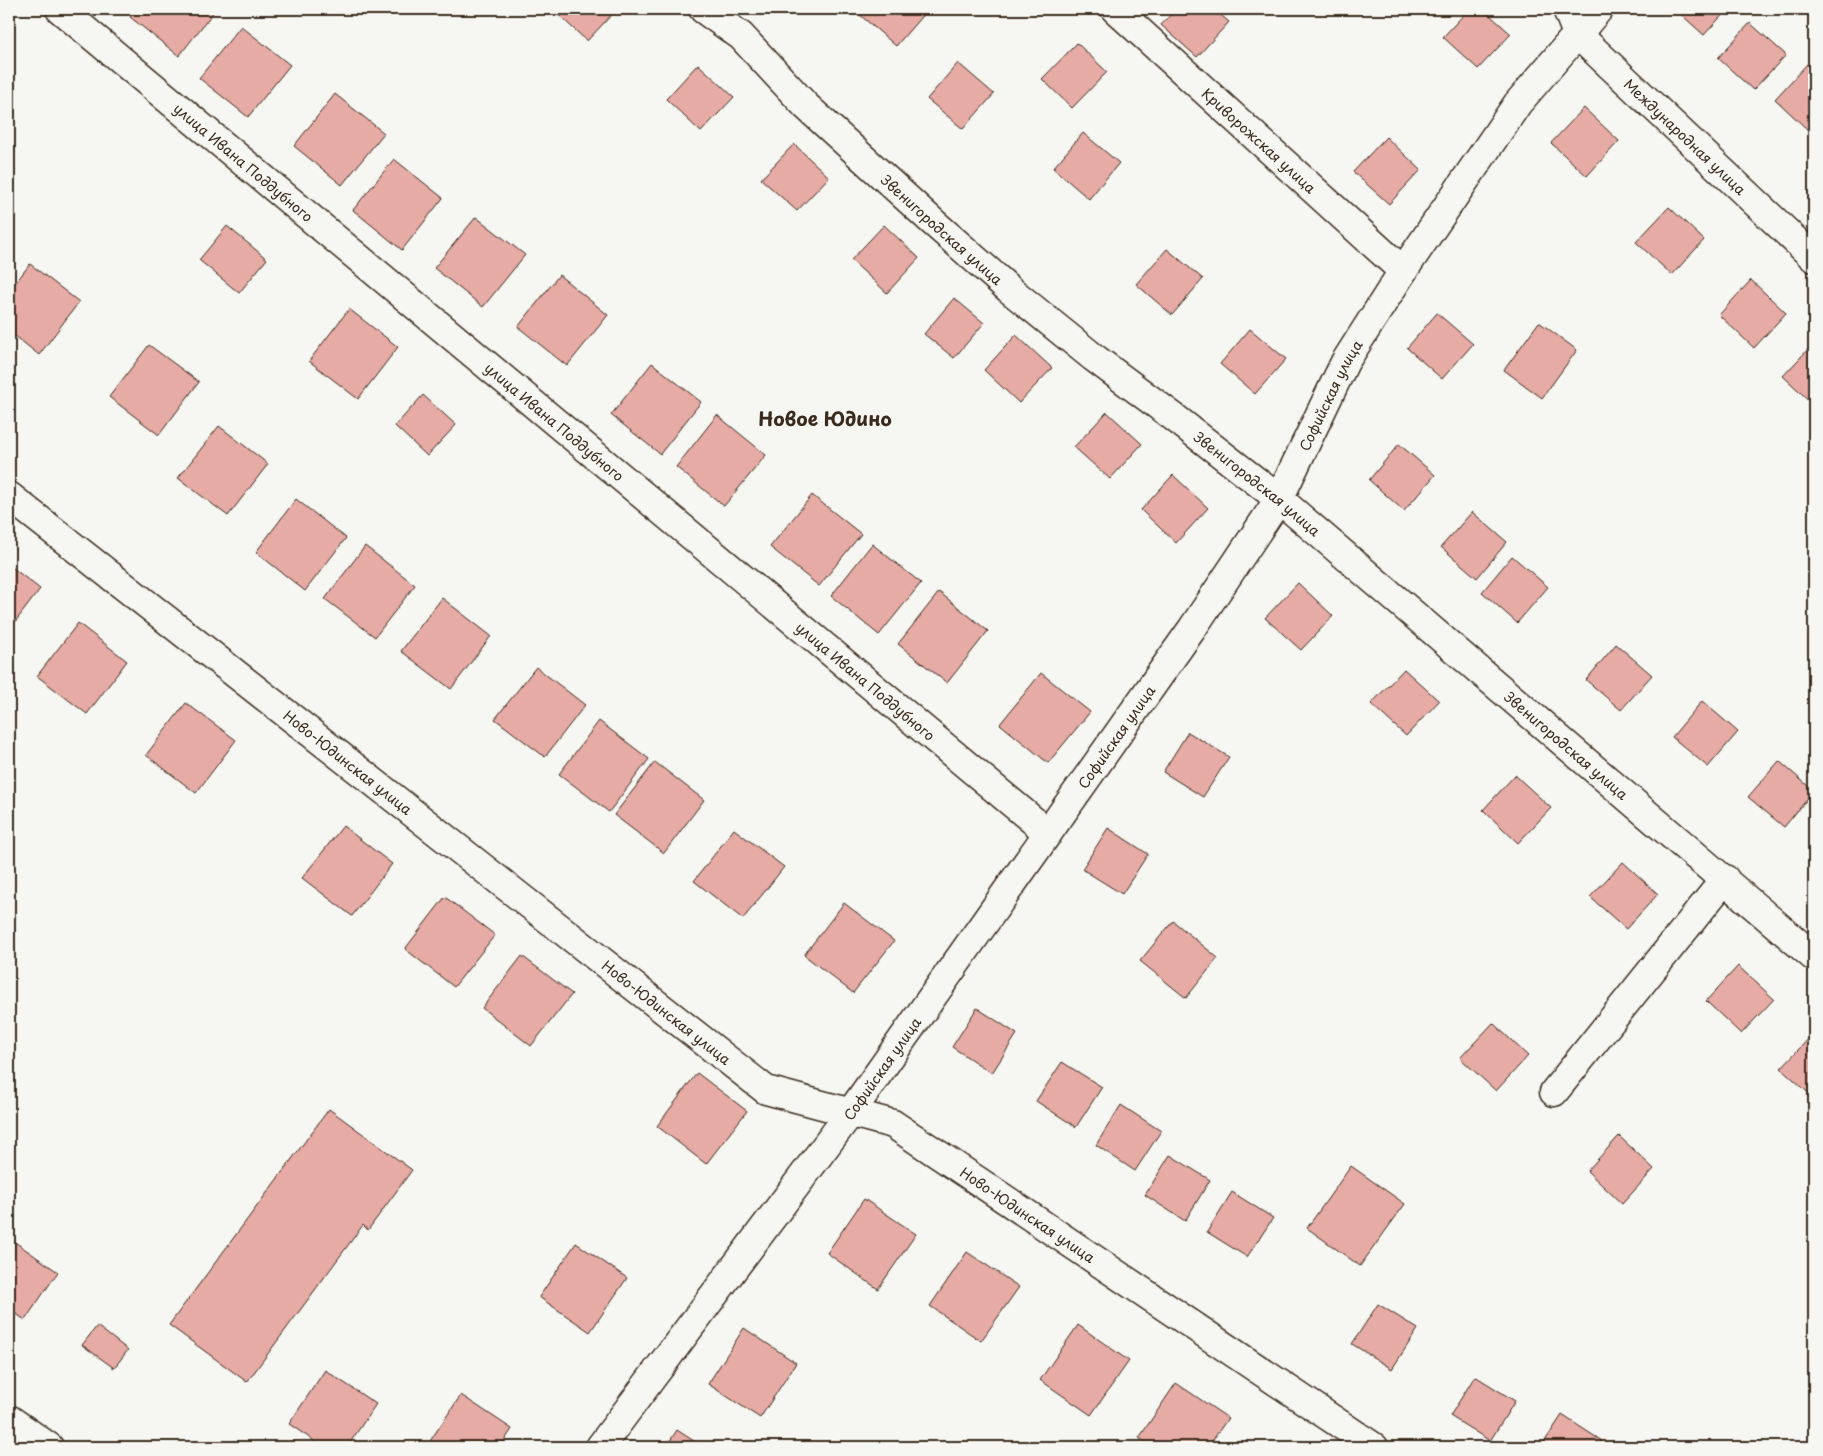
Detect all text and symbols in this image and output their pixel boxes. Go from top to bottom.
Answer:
street label: Международная улица [1620,73,1751,199]
street label: Криворожская улица [1198,83,1321,198]
street label: улица Ивана Поддубного [169,98,318,227]
street label: Звенигородская улица [877,169,1008,290]
street label: Софийская улица [1293,335,1367,454]
street label: улица Ивана Поддубного [480,357,629,486]
district label: Новое Юдино [758,404,892,432]
street label: Звенигородская улица [1190,426,1325,541]
street label: улица Ивана Поддубного [791,616,940,745]
street label: Софийская улица [1072,681,1160,793]
street label: Звенигородская улица [1500,686,1633,804]
street label: Ново-Юдинская улица [279,705,417,819]
street label: Ново-Юдинская улица [598,955,736,1069]
street label: Софийская улица [838,1012,926,1124]
street label: Ново-Юдинская улица [956,1162,1100,1268]

